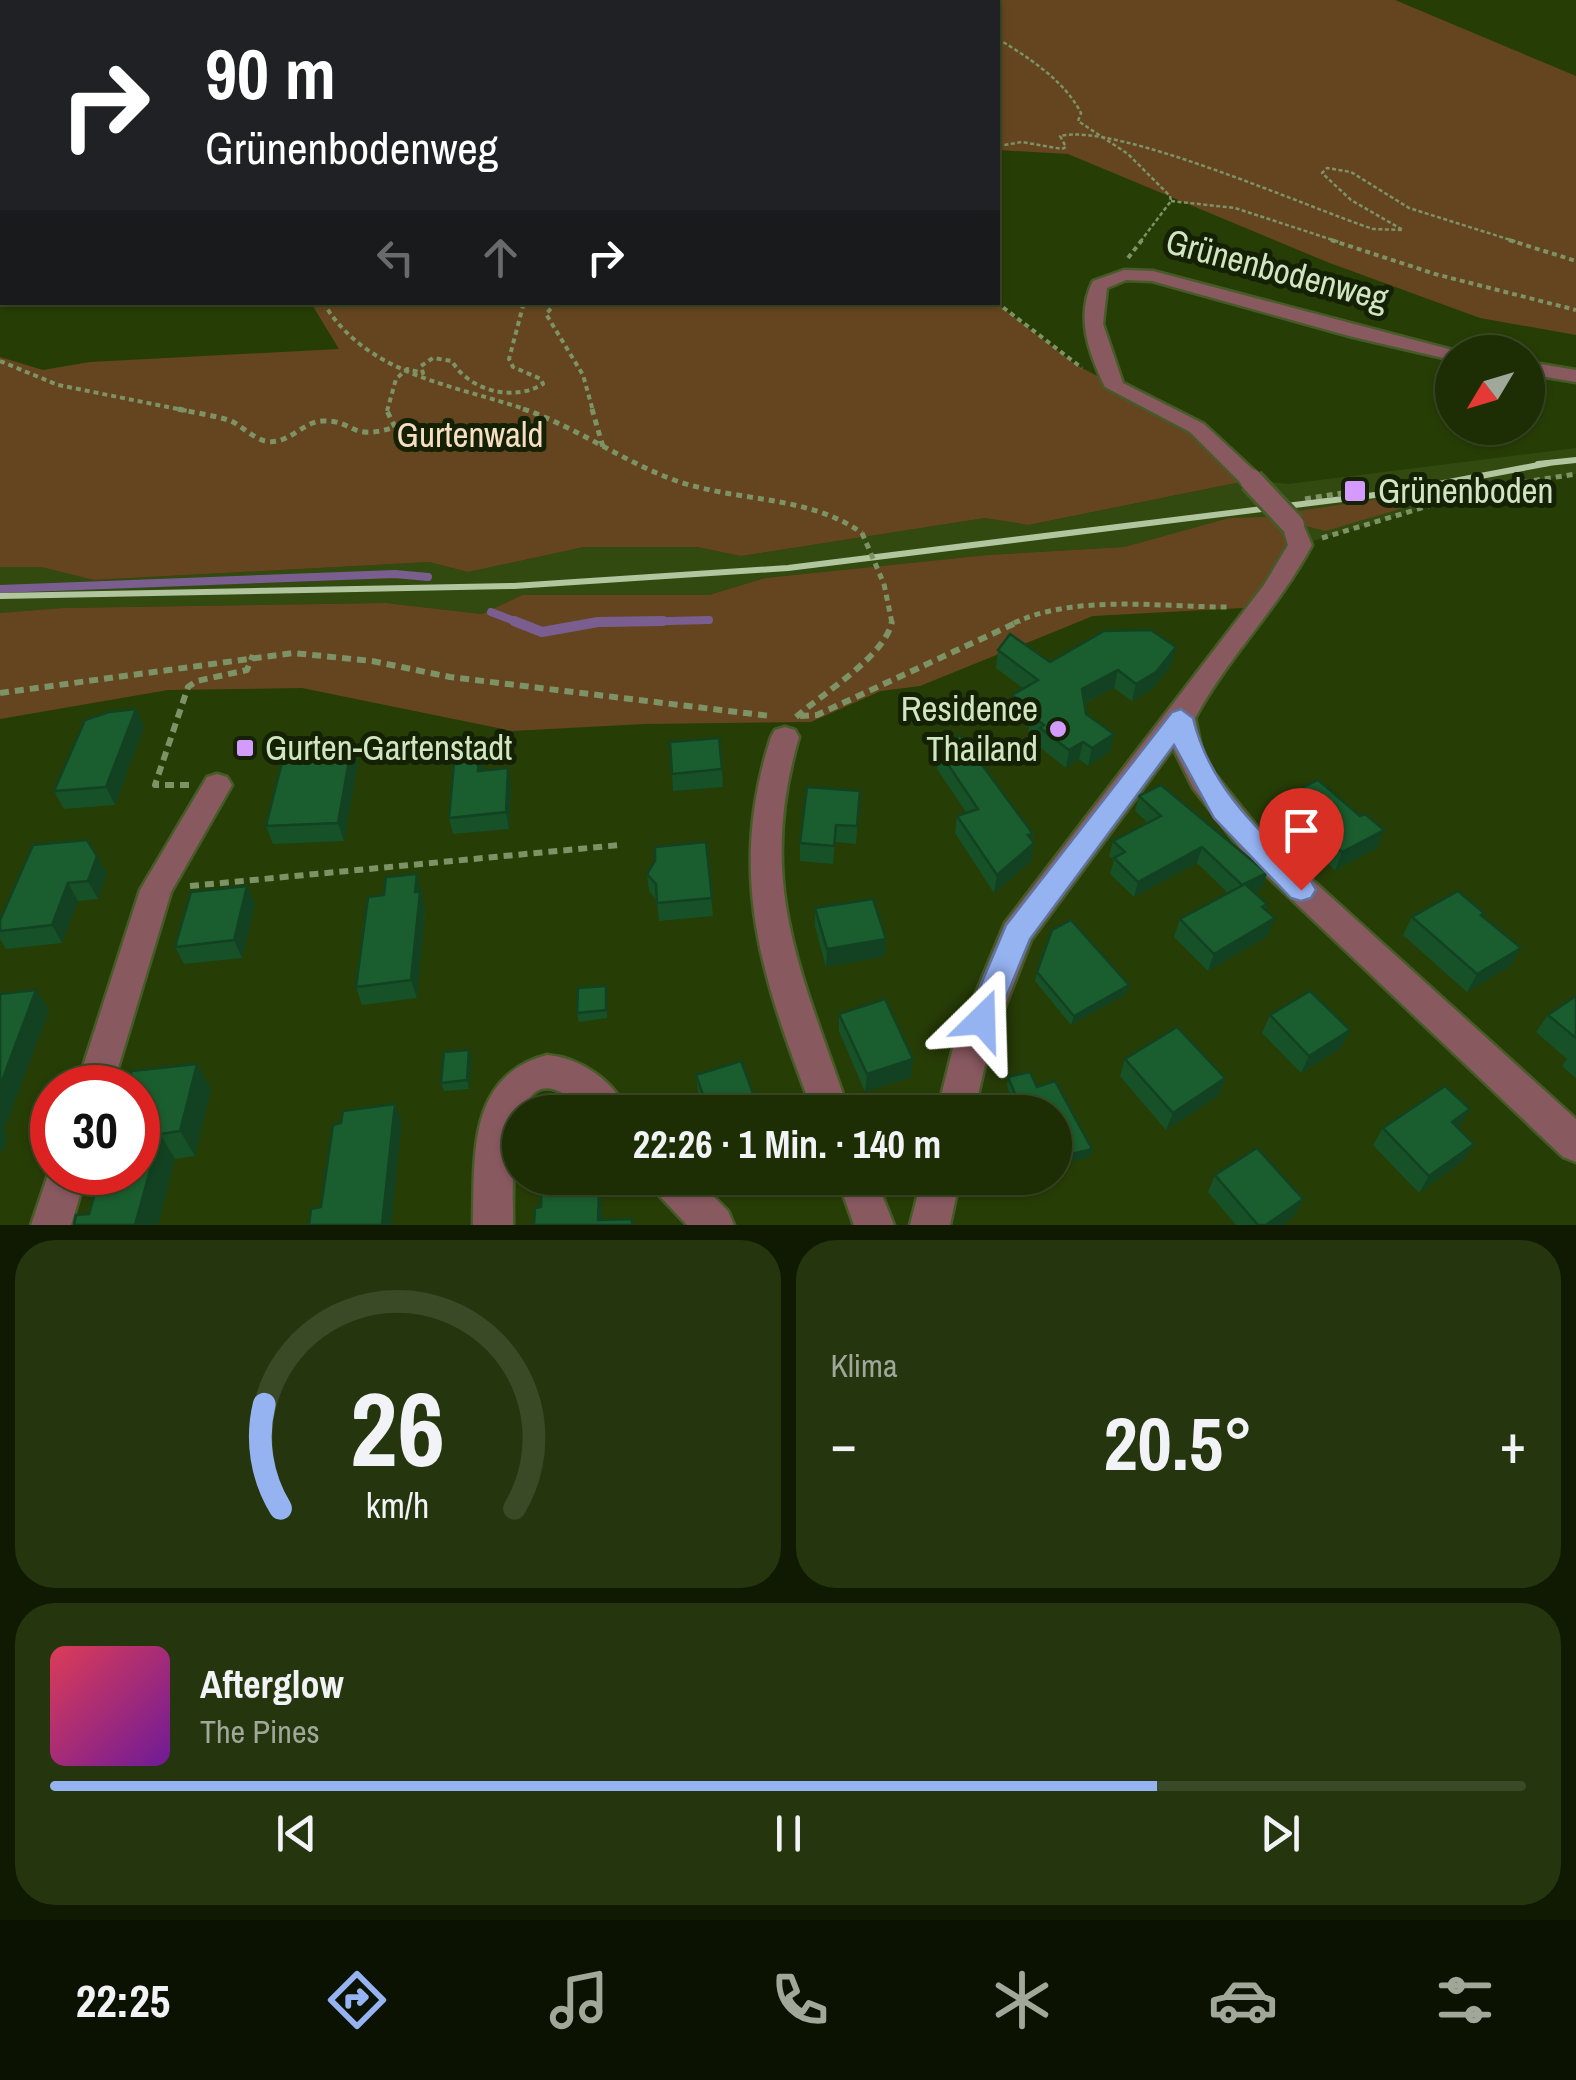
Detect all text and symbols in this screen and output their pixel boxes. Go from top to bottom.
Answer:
text: 90 m [205,27,336,121]
icon: right [40,40,170,170]
text: Grünenbodenweg [205,117,498,178]
street label: Grünenbodenweg [1161,217,1393,322]
icon: left [368,230,423,285]
icon: ahead [473,230,528,285]
icon: right [578,230,633,285]
north arrow [1435,335,1545,445]
map controls [1435,335,1545,445]
park label: Gurtenwald [397,411,543,458]
place label: Grünenboden [1378,467,1554,514]
marker: Grünenboden [1342,478,1368,504]
place label: Residence Thailand [901,685,1038,772]
marker: Residence Thailand [1047,718,1069,740]
place label: Gurten-Gartenstadt [265,724,512,771]
marker: Gurten-Gartenstadt [234,737,256,759]
pin [1259,788,1344,891]
icon: arrive [1274,803,1329,858]
position arrow [930,968,1034,1072]
speed limit sign: 30 [30,1065,160,1195]
text: 22:26 · 1 Min. · 140 m [633,1119,941,1170]
text: Klima [831,1344,898,1387]
text: 26 [350,1358,445,1498]
text: 20.5° [1103,1392,1253,1493]
text: − [831,1406,857,1480]
text: + [1500,1406,1526,1480]
text: km/h [366,1481,430,1529]
text: Afterglow [200,1659,344,1710]
text: The Pines [200,1710,320,1753]
icon: previous [269,1806,324,1861]
icon: pause [761,1806,816,1861]
icon: next [1253,1806,1308,1861]
icon: directions [322,1965,392,2035]
icon: music [544,1965,614,2035]
icon: phone [765,1965,835,2035]
icon: climate [987,1965,1057,2035]
icon: car [1208,1965,1278,2035]
icon: filters [1430,1965,1500,2035]
text: 22:25 [76,1970,170,2031]

